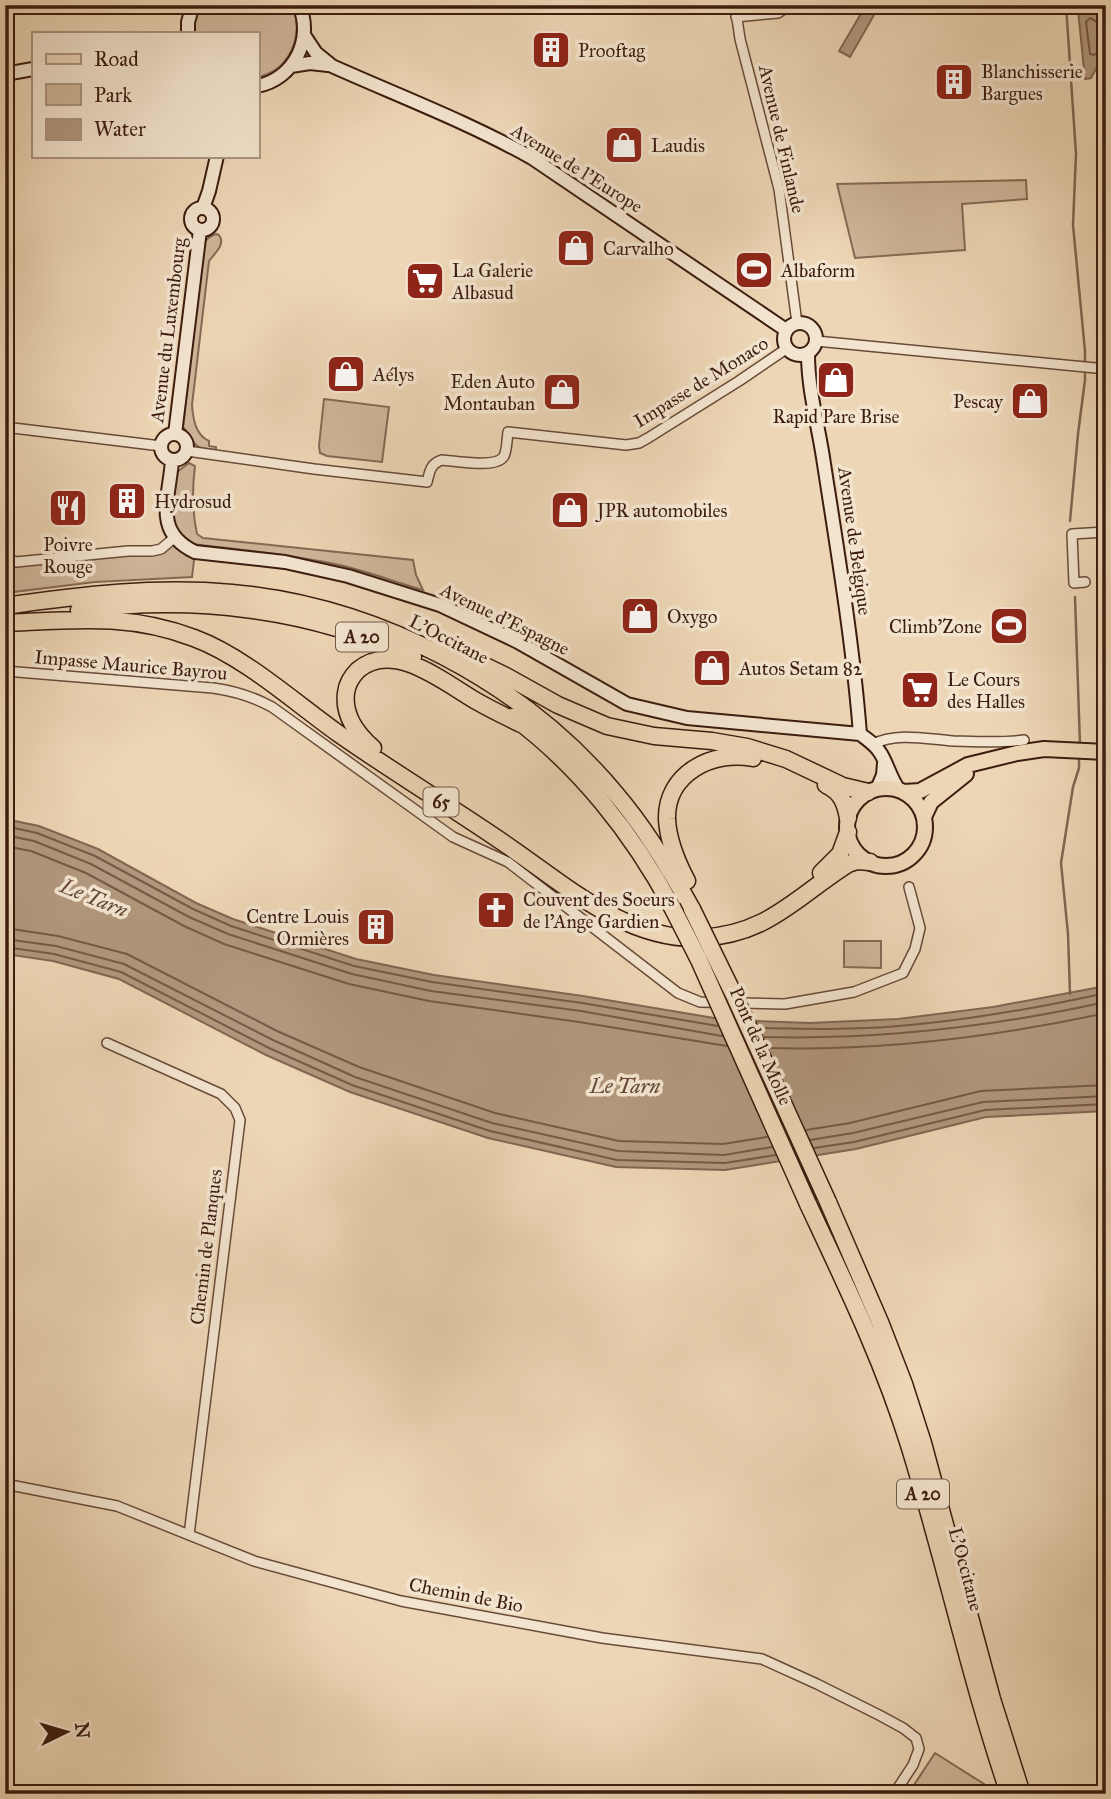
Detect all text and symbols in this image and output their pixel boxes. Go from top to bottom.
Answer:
building icon: Prooftag [530,29,572,71]
legend [32,32,259,158]
place label: Prooftag [578,39,645,63]
text: Road [94,46,139,72]
place label: Blanchisserie Bargues [981,60,1083,106]
building icon: Blanchisserie Bargues [933,61,975,103]
street label: Avenue de Finlande [754,62,810,215]
text: Park [94,82,132,108]
text: Water [94,116,146,142]
street label: Avenue de l'Europe [506,118,647,218]
shop icon: Laudis [603,124,645,166]
place label: Laudis [651,134,705,157]
shop icon: Carvalho [555,227,597,269]
street label: Avenue du Luxembourg [145,236,192,425]
place label: Carvalho [603,237,674,260]
sports icon: Albaform [733,249,775,291]
place label: La Galerie Albasud [451,259,533,304]
place label: Albaform [780,259,855,282]
supermarket icon: La Galerie Albasud [404,260,446,302]
street label: Impasse de Monaco [630,331,773,433]
shop icon: Aélys [325,353,367,395]
shop icon: Rapid Pare Brise [815,359,857,401]
place label: Aélys [372,363,414,386]
place label: Eden Auto Montauban [443,370,535,415]
shop icon: Eden Auto Montauban [541,371,583,413]
shop icon: Pescay [1009,380,1051,422]
place label: Pescay [953,390,1004,413]
place label: Rapid Pare Brise [773,405,900,428]
street label: Avenue de Belgique [832,464,877,617]
building icon: Hydrosud [106,480,148,522]
restaurant icon: Poivre Rouge [47,487,89,529]
shop icon: JPR automobiles [549,489,591,531]
place label: Hydrosud [154,490,232,513]
place label: JPR automobiles [595,499,728,523]
place label: Poivre Rouge [43,533,93,579]
street label: Avenue d'Espagne [435,577,573,661]
shop icon: Oxygo [619,595,661,637]
place label: Oxygo [667,605,718,629]
sports icon: Climb'Zone [988,605,1030,647]
street label: L'Occitane [406,609,493,669]
place label: Climb'Zone [889,615,982,638]
road number: A 20 [336,622,388,652]
street label: Impasse Maurice Bayrou [34,645,228,685]
shop icon: Autos Setam 82 [691,647,733,689]
place label: Autos Setam 82 [738,657,863,680]
place label: Le Cours des Halles [947,668,1025,713]
supermarket icon: Le Cours des Halles [899,669,941,711]
road number: 65 [424,788,458,816]
water label: Le Tarn [55,872,132,923]
place label: Couvent des Soeurs de l'Ange Gardien [523,888,675,934]
church icon: Couvent des Soeurs de l'Ange Gardien [475,889,517,931]
place label: Centre Louis Ormières [246,905,349,950]
building icon: Centre Louis Ormières [355,906,397,948]
street label: Pont de la Molle [725,983,797,1109]
water label: Le Tarn [589,1073,660,1099]
street label: Chemin de Planques [185,1168,228,1326]
road number: A 20 [897,1479,949,1508]
street label: L'Occitane [944,1525,988,1613]
street label: Chemin de Bio [407,1573,525,1617]
north arrow [32,1698,102,1768]
text: N [70,1722,95,1740]

